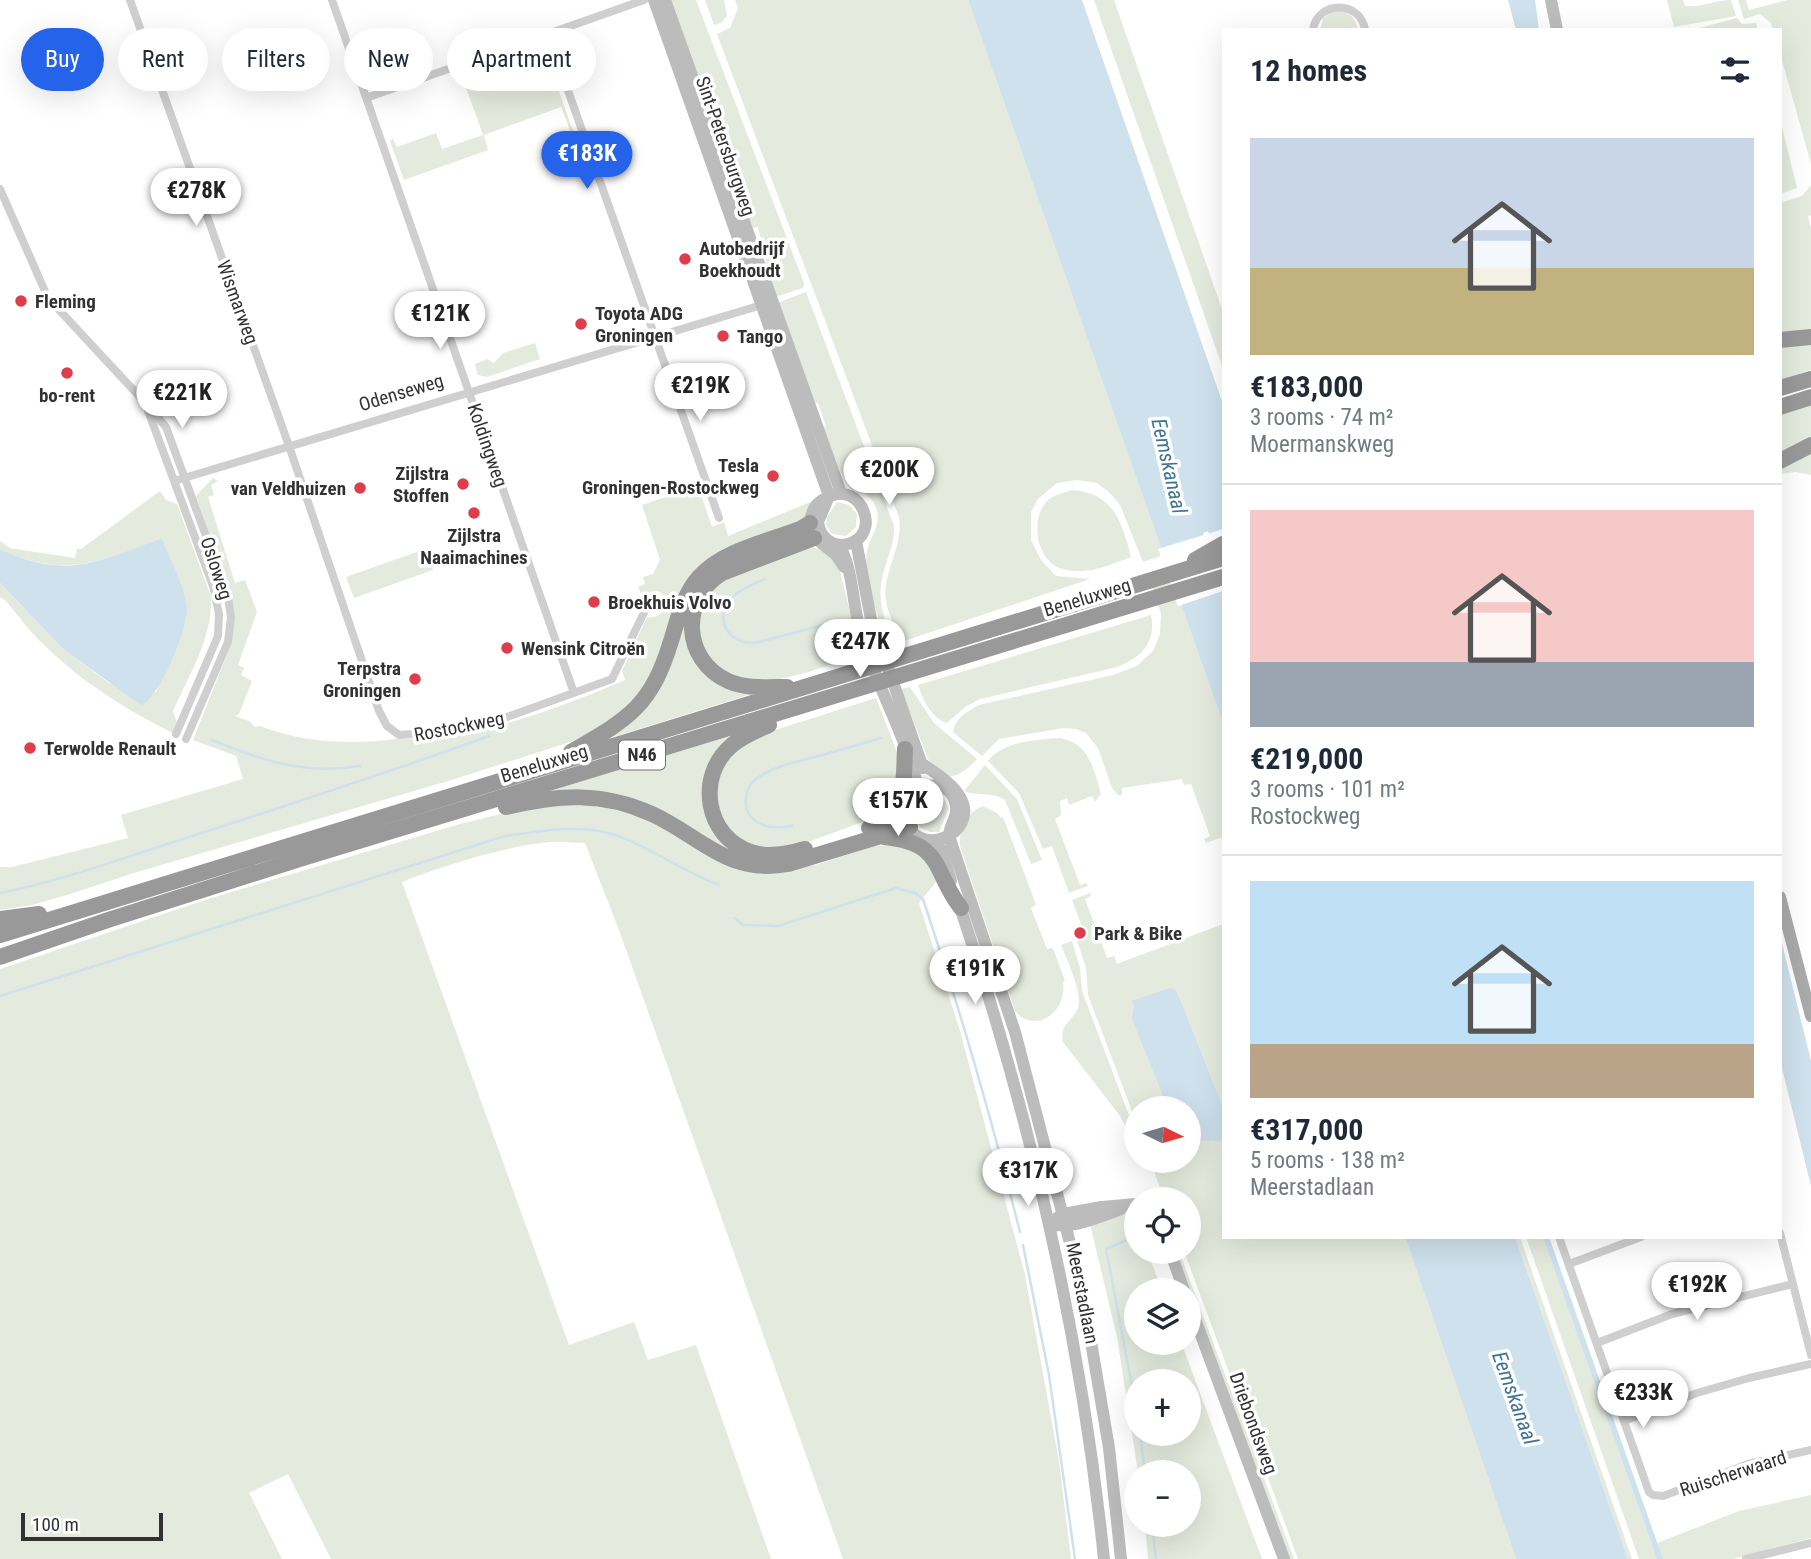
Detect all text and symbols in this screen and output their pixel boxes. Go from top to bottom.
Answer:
chip: Buy [21,28,104,91]
chip: Rent [118,28,208,91]
chip: Filters [222,28,330,91]
chip: New [344,28,433,91]
chip: Apartment [447,28,596,91]
icon: filters [1716,51,1754,89]
text: 12 homes [1250,53,1367,88]
street label: Sint-Petersburgweg [691,73,760,219]
pin: €183K [538,132,636,191]
text: €183K [557,140,617,167]
pin: €278K [147,168,245,228]
text: €278K [166,177,226,204]
icon: home [1439,183,1565,309]
place label: Autobedrijf Boekhoudt [699,237,785,282]
marker: Autobedrijf Boekhoudt [677,251,693,267]
street label: Wismarweg [212,257,263,347]
place label: Fleming [35,290,96,313]
pin: €121K [391,292,489,351]
marker: Fleming [13,293,29,309]
text: €121K [410,300,470,327]
place label: Toyota ADG Groningen [595,302,683,347]
marker: Toyota ADG Groningen [573,316,589,332]
place label: Tango [737,325,783,348]
marker: Tango [715,328,731,344]
pin: €219K [651,364,749,423]
marker: bo-rent [59,365,75,381]
street label: Odenseweg [356,369,446,416]
text: €183,000 [1250,369,1363,404]
pin: €221K [133,370,231,430]
text: €219K [670,372,730,399]
text: €221K [152,379,212,406]
place label: bo-rent [39,384,95,407]
street label: Koldingweg [462,400,513,490]
text: 3 rooms · 74 m² [1250,404,1393,431]
water label: Eemskanaal [1146,416,1192,516]
text: Moermanskweg [1250,431,1394,458]
pin: €200K [840,448,938,507]
place label: Tesla Groningen-Rostockweg [582,454,759,499]
text: €200K [859,456,919,483]
place label: Zijlstra Stoffen [393,462,449,507]
marker: Tesla Groningen-Rostockweg [765,468,781,484]
marker: Zijlstra Stoffen [455,476,471,492]
place label: van Veldhuizen [231,477,346,500]
marker: van Veldhuizen [352,480,368,496]
marker: Zijlstra Naaimachines [466,505,482,521]
place label: Zijlstra Naaimachines [420,524,528,569]
street label: Osloweg [196,534,237,602]
icon: home [1439,555,1565,681]
street label: Beneluxweg [1041,573,1133,622]
place label: Broekhuis Volvo [608,591,731,614]
marker: Broekhuis Volvo [586,594,602,610]
pin: €247K [811,620,909,679]
text: €247K [830,628,890,655]
place label: Wensink Citroën [521,637,645,660]
marker: Wensink Citroën [499,640,515,656]
place label: Terpstra Groningen [323,657,401,702]
marker: Terpstra Groningen [407,671,423,687]
street label: Rostockweg [412,706,506,746]
place label: Terwolde Renault [44,737,176,760]
street label: Beneluxweg [498,739,590,788]
marker: Terwolde Renault [22,740,38,756]
road number: N46 [619,740,665,770]
text: €219,000 [1250,741,1363,776]
text: 3 rooms · 101 m² [1250,776,1405,803]
pin: €157K [849,778,947,838]
text: €157K [868,787,928,814]
text: Rostockweg [1250,803,1360,830]
place label: Park & Bike [1094,922,1182,945]
marker: Park & Bike [1072,925,1088,941]
icon: home [1439,926,1565,1052]
pin: €191K [926,946,1024,1006]
text: €191K [945,955,1005,982]
north arrow [1124,1096,1200,1172]
map controls [1124,1096,1201,1537]
text: €317,000 [1250,1112,1363,1147]
text: 5 rooms · 138 m² [1250,1147,1405,1174]
pin: €317K [979,1148,1077,1208]
text: €317K [998,1157,1058,1184]
text: Meerstadlaan [1250,1174,1374,1201]
button: locate [1124,1187,1201,1264]
street label: Meerstadlaan [1061,1241,1104,1346]
pin: €192K [1648,1262,1746,1322]
text: €192K [1667,1271,1727,1298]
button: layers [1124,1278,1201,1355]
water label: Eemskanaal [1487,1348,1543,1448]
button: + [1124,1369,1201,1446]
street label: Driebondsweg [1224,1369,1283,1477]
pin: €233K [1594,1370,1692,1430]
text: €233K [1613,1379,1673,1406]
street label: Ruischerwaard [1677,1445,1789,1502]
button: − [1124,1460,1201,1537]
scale bar [21,1510,163,1542]
text: 100 m [32,1513,79,1536]

